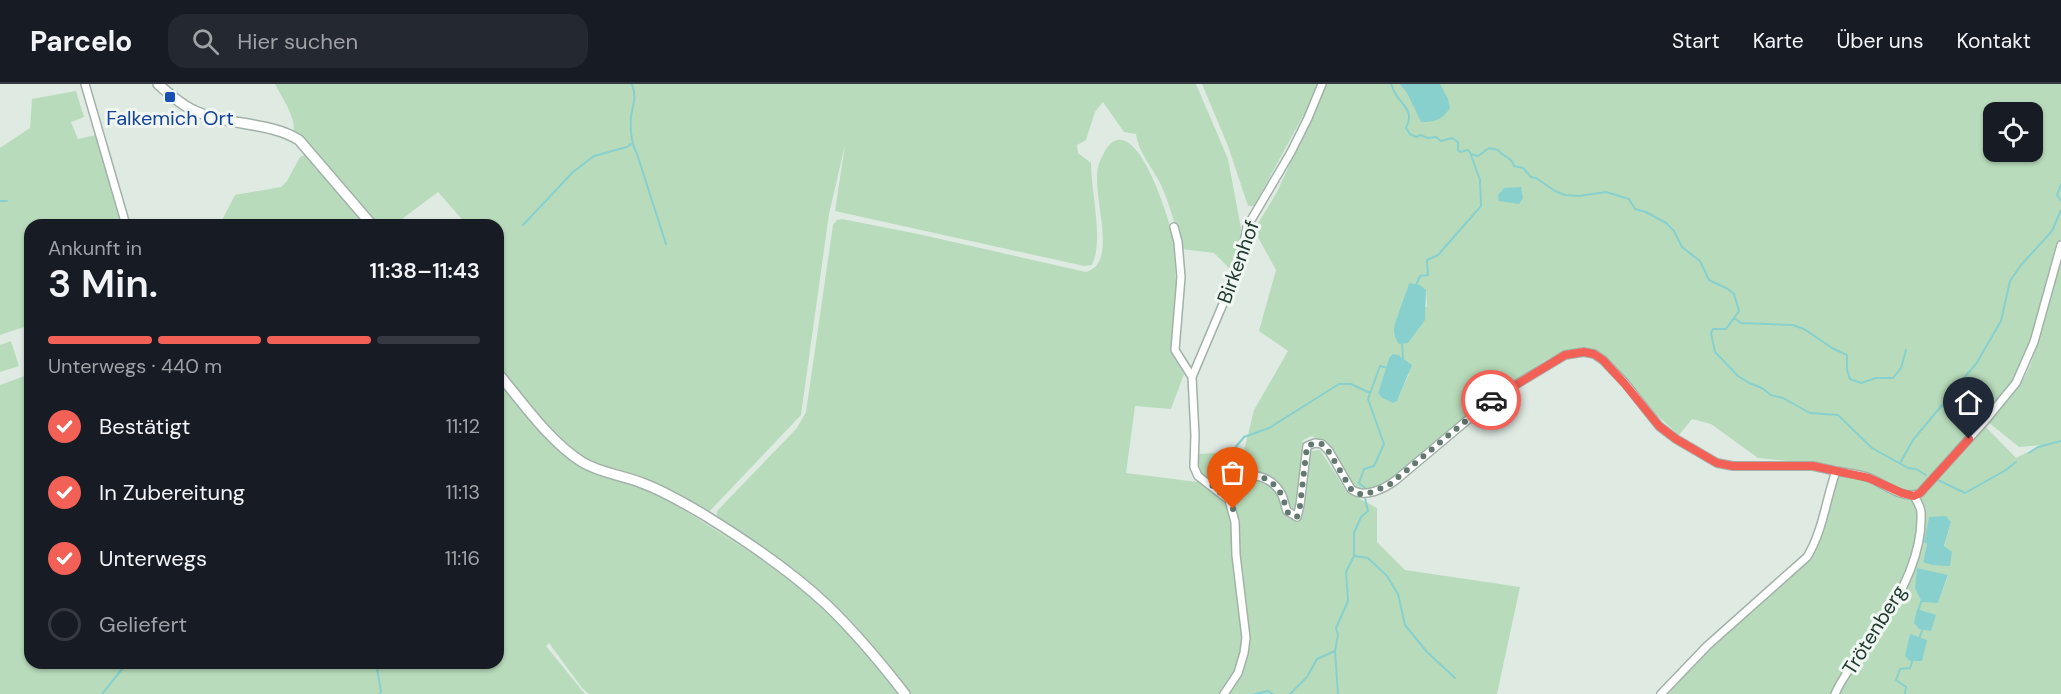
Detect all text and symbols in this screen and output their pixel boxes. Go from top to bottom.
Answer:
search box [168,14,588,68]
text: Parcelo [30,23,132,60]
icon: search [189,25,222,58]
text: Hier suchen [237,27,358,56]
text: Start [1672,27,1720,55]
text: Karte [1753,27,1804,55]
text: Über uns [1837,27,1923,55]
text: Kontakt [1956,27,2031,55]
marker: Falkemich Ort [163,90,177,104]
map controls [1983,102,2043,162]
button: locate [1983,102,2043,162]
place label: Falkemich Ort [106,105,234,131]
street label: Birkenhof [1211,217,1265,307]
text: Ankunft in [48,235,142,261]
text: 11:38–11:43 [370,256,480,285]
text: 3 Min. [48,258,158,309]
text: Unterwegs · 440 m [48,353,222,379]
courier [1461,370,1521,430]
pin [1943,377,1994,439]
icon: car [1475,384,1508,417]
icon: home [1952,386,1985,419]
icon: check [48,410,81,443]
text: Bestätigt [99,412,190,441]
text: 11:12 [446,413,480,439]
pin [1207,447,1258,509]
icon: bag [1216,456,1249,489]
icon: check [48,476,81,509]
text: In Zubereitung [99,478,245,507]
text: 11:13 [445,479,480,505]
icon: check [48,542,81,575]
text: Unterwegs [99,544,207,573]
text: 11:16 [445,545,480,571]
street label: Trötenberg [1836,580,1912,680]
text: Geliefert [99,610,187,639]

